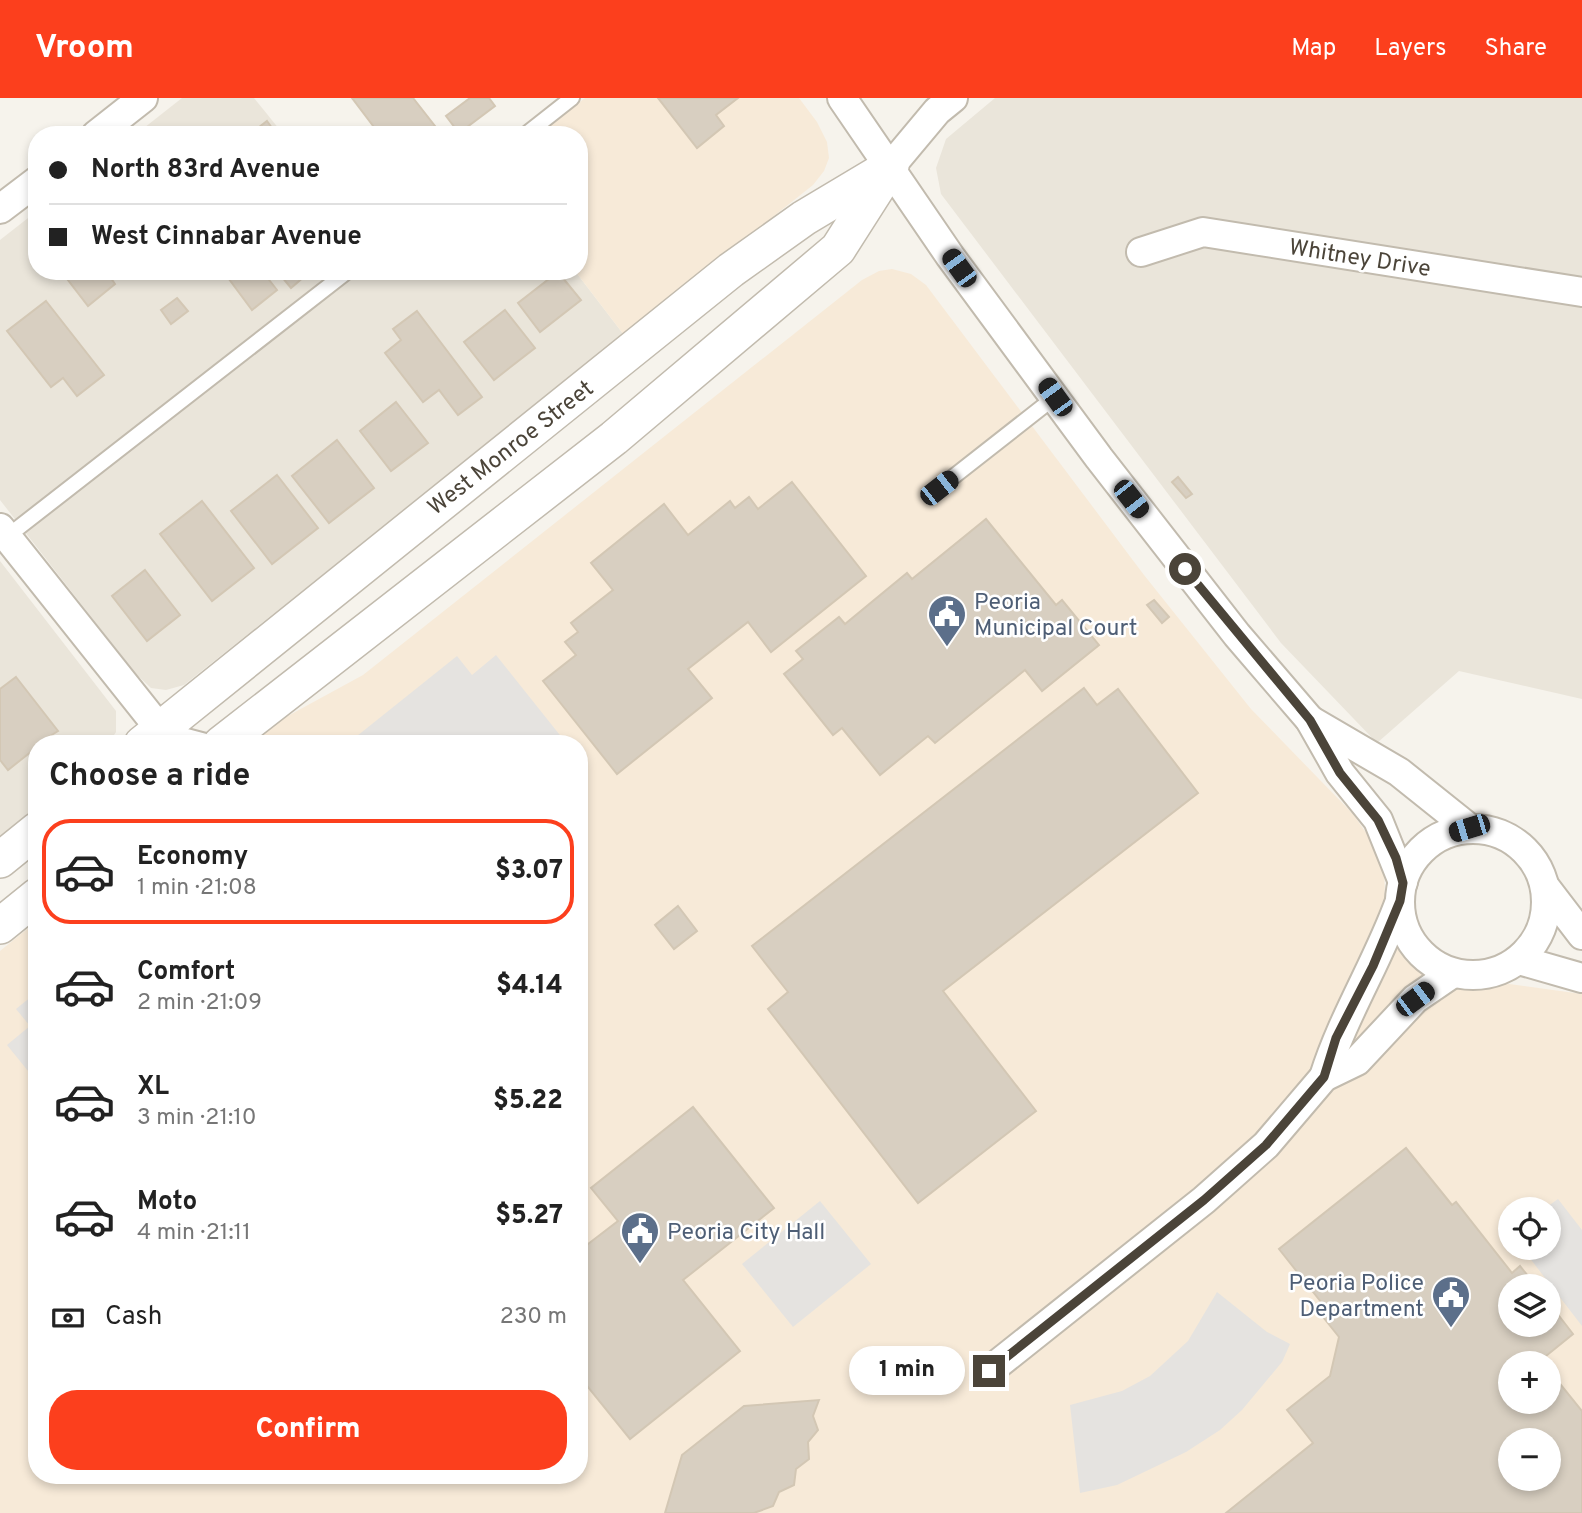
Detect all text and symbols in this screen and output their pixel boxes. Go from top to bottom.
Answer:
text: Vroom [35,28,134,70]
text: Map [1291,34,1336,64]
text: Layers [1374,34,1446,64]
text: Share [1484,34,1547,64]
text: North 83rd Avenue [91,154,320,187]
text: West Cinnabar Avenue [91,221,362,254]
street label: Whitney Drive [1287,234,1433,285]
car [939,245,980,291]
car [1035,374,1076,420]
street label: West Monroe Street [423,375,600,523]
car [916,467,963,509]
car [1110,476,1153,522]
route start [1169,553,1201,585]
place label: Peoria Municipal Court [974,589,1138,644]
public building icon: Peoria Municipal Court [926,593,968,648]
text: Choose a ride [49,757,250,797]
car [1446,812,1493,844]
icon: car [53,840,116,903]
text: Economy [137,841,248,874]
text: $3.07 [495,855,563,888]
text: 1 min · 21:08 [137,874,257,903]
icon: car [53,955,116,1018]
text: Comfort [137,956,235,989]
text: $4.14 [496,970,563,1003]
car [1392,978,1439,1020]
text: 2 min · 21:09 [137,989,262,1018]
icon: car [53,1070,116,1133]
text: XL [137,1071,169,1104]
text: $5.22 [493,1085,563,1118]
text: 3 min · 21:10 [137,1104,257,1133]
icon: car [53,1185,116,1248]
text: Moto [137,1186,197,1219]
map controls [1498,1197,1561,1491]
button: locate [1498,1197,1561,1260]
text: $5.27 [495,1200,563,1233]
public building icon: Peoria City Hall [619,1210,661,1265]
text: 4 min · 21:11 [137,1219,251,1248]
place label: Peoria City Hall [667,1219,825,1248]
place label: Peoria Police Department [1288,1270,1424,1325]
public building icon: Peoria Police Department [1430,1274,1472,1329]
button: layers [1498,1274,1561,1337]
icon: cash [49,1299,87,1337]
text: Cash [105,1301,162,1334]
text: 230 m [500,1303,567,1332]
callout: 1 min [849,1346,964,1396]
button: + [1498,1351,1561,1414]
route end [973,1355,1005,1387]
text: 1 min [879,1356,935,1385]
button: Confirm [49,1390,567,1470]
button: − [1498,1428,1561,1491]

